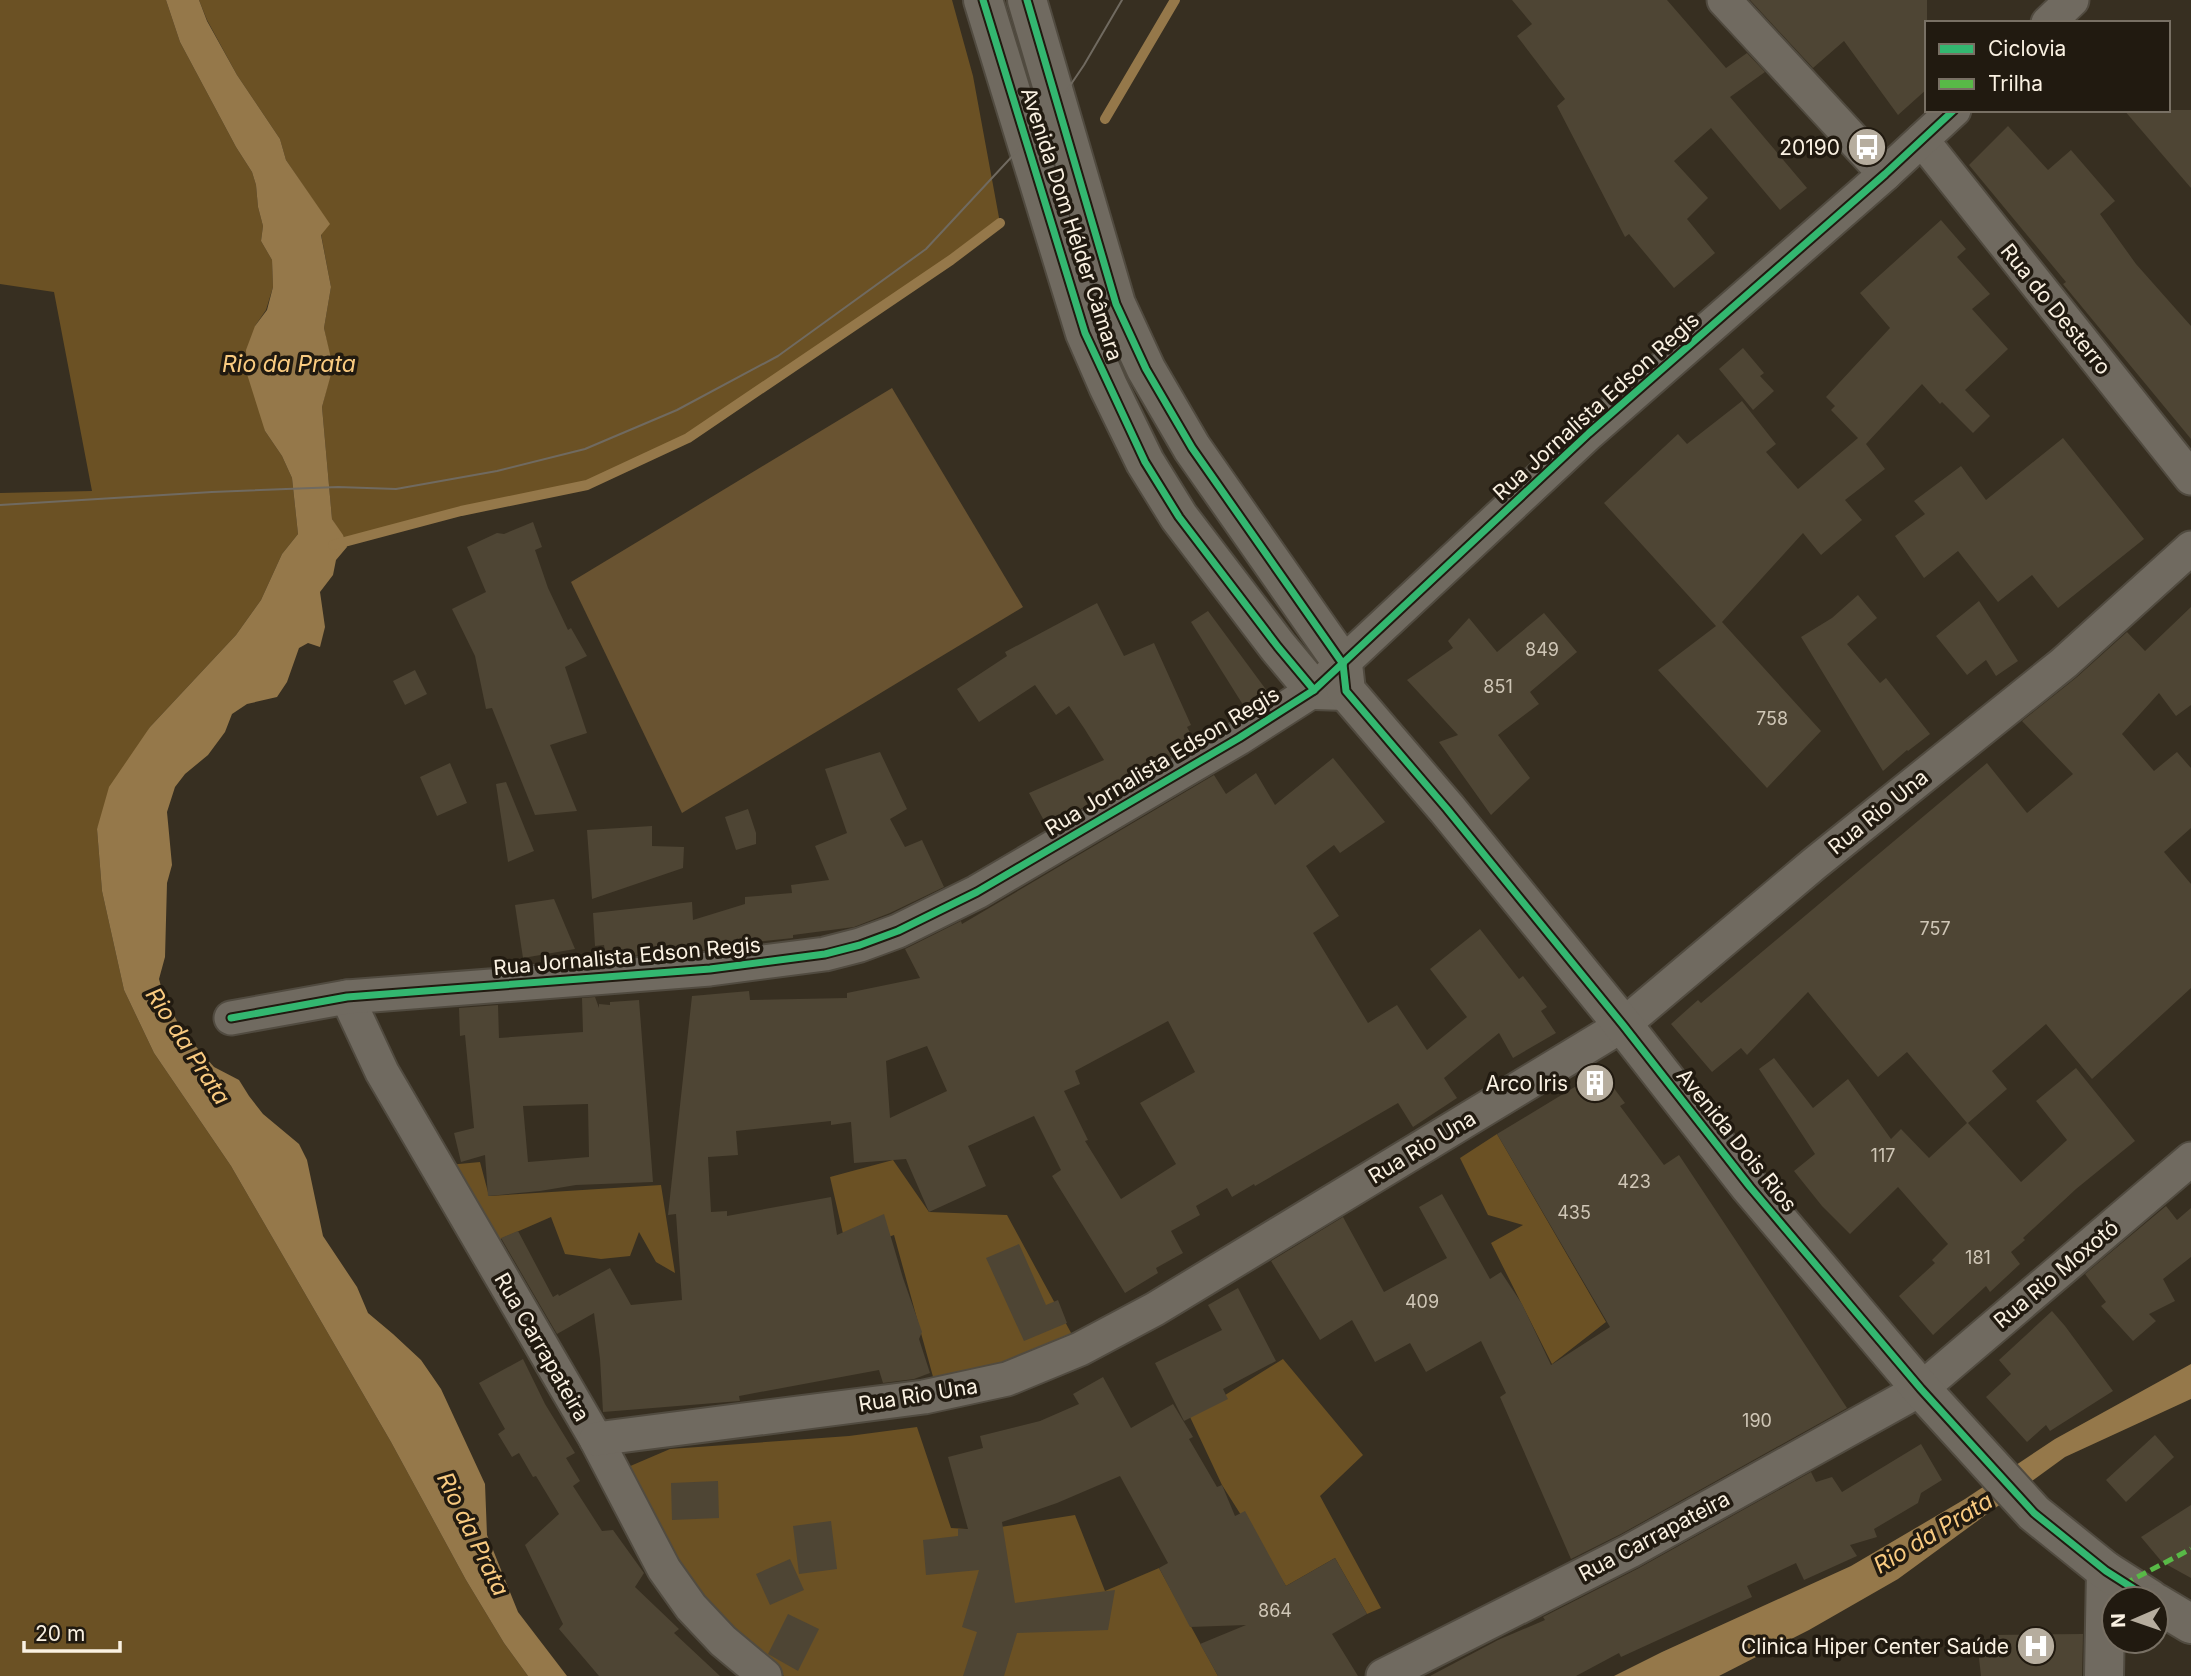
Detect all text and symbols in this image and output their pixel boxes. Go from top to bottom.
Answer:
legend [1925,21,2170,112]
text: Ciclovia [1988,36,2066,61]
text: Trilha [1988,71,2043,96]
street label: Avenida Dom Hélder Câmara [1016,84,1128,364]
bus stop icon: 20190 [1846,126,1888,168]
place label: 20190 [1779,135,1840,160]
street label: Rua do Desterro [1996,239,2116,379]
street label: Rua Jornalista Edson Regis [1488,307,1704,505]
water label: Rio da Prata [222,350,356,378]
house number: 849 [1525,639,1559,660]
house number: 851 [1483,676,1513,697]
street label: Rua Jornalista Edson Regis [1040,681,1284,841]
house number: 758 [1756,708,1788,729]
street label: Rua Rio Una [1823,764,1933,860]
house number: 757 [1919,918,1951,939]
street label: Rua Jornalista Edson Regis [492,932,762,980]
water label: Rio da Prata [140,982,236,1110]
building icon: Arco Iris [1574,1062,1616,1104]
street label: Avenida Dois Rios [1672,1063,1802,1217]
place label: Arco Iris [1485,1071,1568,1096]
street label: Rua Rio Una [1364,1105,1480,1189]
house number: 117 [1871,1145,1895,1166]
house number: 423 [1617,1171,1651,1192]
house number: 435 [1557,1202,1591,1223]
street label: Rua Rio Moxotó [1989,1215,2123,1333]
house number: 181 [1965,1247,1991,1268]
street label: Rua Carrapateira [489,1268,595,1426]
house number: 409 [1405,1291,1439,1312]
street label: Rua Rio Una [857,1373,979,1417]
house number: 190 [1742,1410,1772,1431]
water label: Rio da Prata [431,1468,515,1600]
street label: Rua Carrapateira [1574,1486,1734,1586]
water label: Rio da Prata [1868,1487,1998,1579]
north arrow [2100,1585,2170,1655]
house number: 864 [1258,1600,1292,1621]
scale bar [24,1610,121,1654]
text: N [2107,1613,2130,1628]
text: 20 m [35,1621,85,1646]
hospital icon: Clinica Hiper Center Saúde [2015,1625,2057,1667]
place label: Clinica Hiper Center Saúde [1741,1634,2009,1659]

